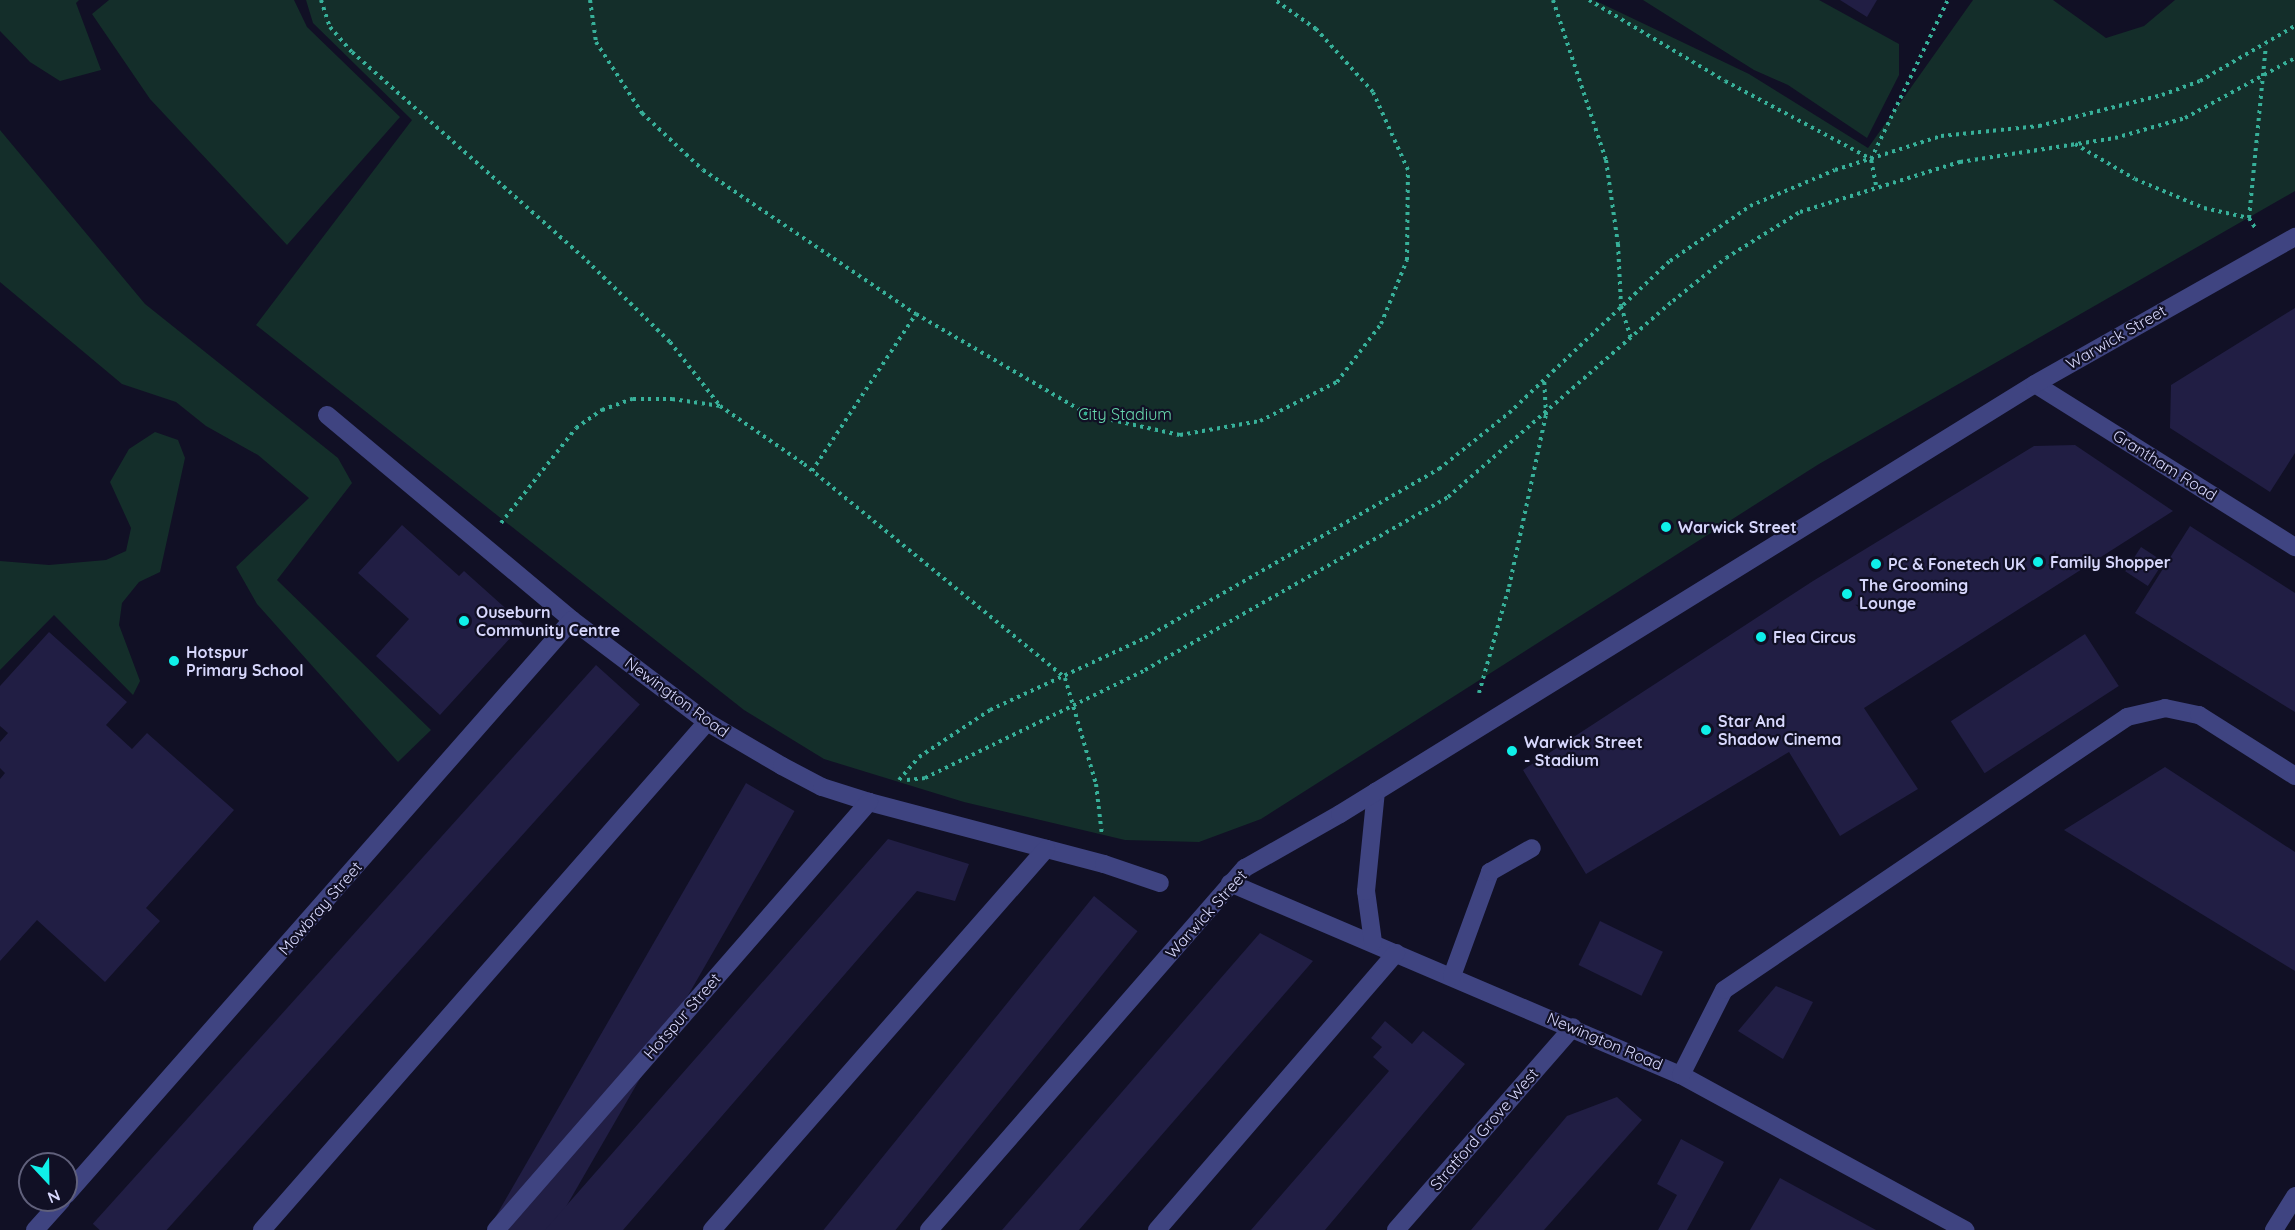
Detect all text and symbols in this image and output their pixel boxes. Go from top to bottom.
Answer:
street label: Warwick Street [2063,301,2169,373]
park label: City Stadium [1078,404,1172,424]
street label: Grantham Road [2109,425,2221,505]
place label: Warwick Street [1678,517,1797,537]
marker: Warwick Street [1659,520,1673,534]
place label: Family Shopper [2050,552,2171,572]
place label: PC & Fonetech UK [1888,554,2026,574]
marker: Family Shopper [2031,555,2045,569]
marker: PC & Fonetech UK [1869,557,1883,571]
place label: The Grooming Lounge [1859,575,1968,613]
marker: The Grooming Lounge [1840,587,1854,601]
place label: Ouseburn Community Centre [476,602,620,640]
marker: Ouseburn Community Centre [457,614,471,628]
place label: Flea Circus [1773,627,1856,647]
marker: Flea Circus [1754,630,1768,644]
place label: Hotspur Primary School [186,642,304,680]
street label: Newington Road [621,653,733,741]
marker: Hotspur Primary School [167,654,181,668]
place label: Star And Shadow Cinema [1718,711,1841,749]
marker: Star And Shadow Cinema [1699,723,1713,737]
place label: Warwick Street - Stadium [1524,732,1643,770]
marker: Warwick Street - Stadium [1505,744,1519,758]
street label: Mowbray Street [274,857,366,959]
street label: Warwick Street [1161,866,1251,962]
street label: Hotspur Street [639,969,725,1063]
street label: Newington Road [1544,1008,1666,1074]
street label: Stratford Grove West [1426,1064,1542,1194]
north arrow [18,1152,78,1212]
text: N [45,1185,63,1208]

